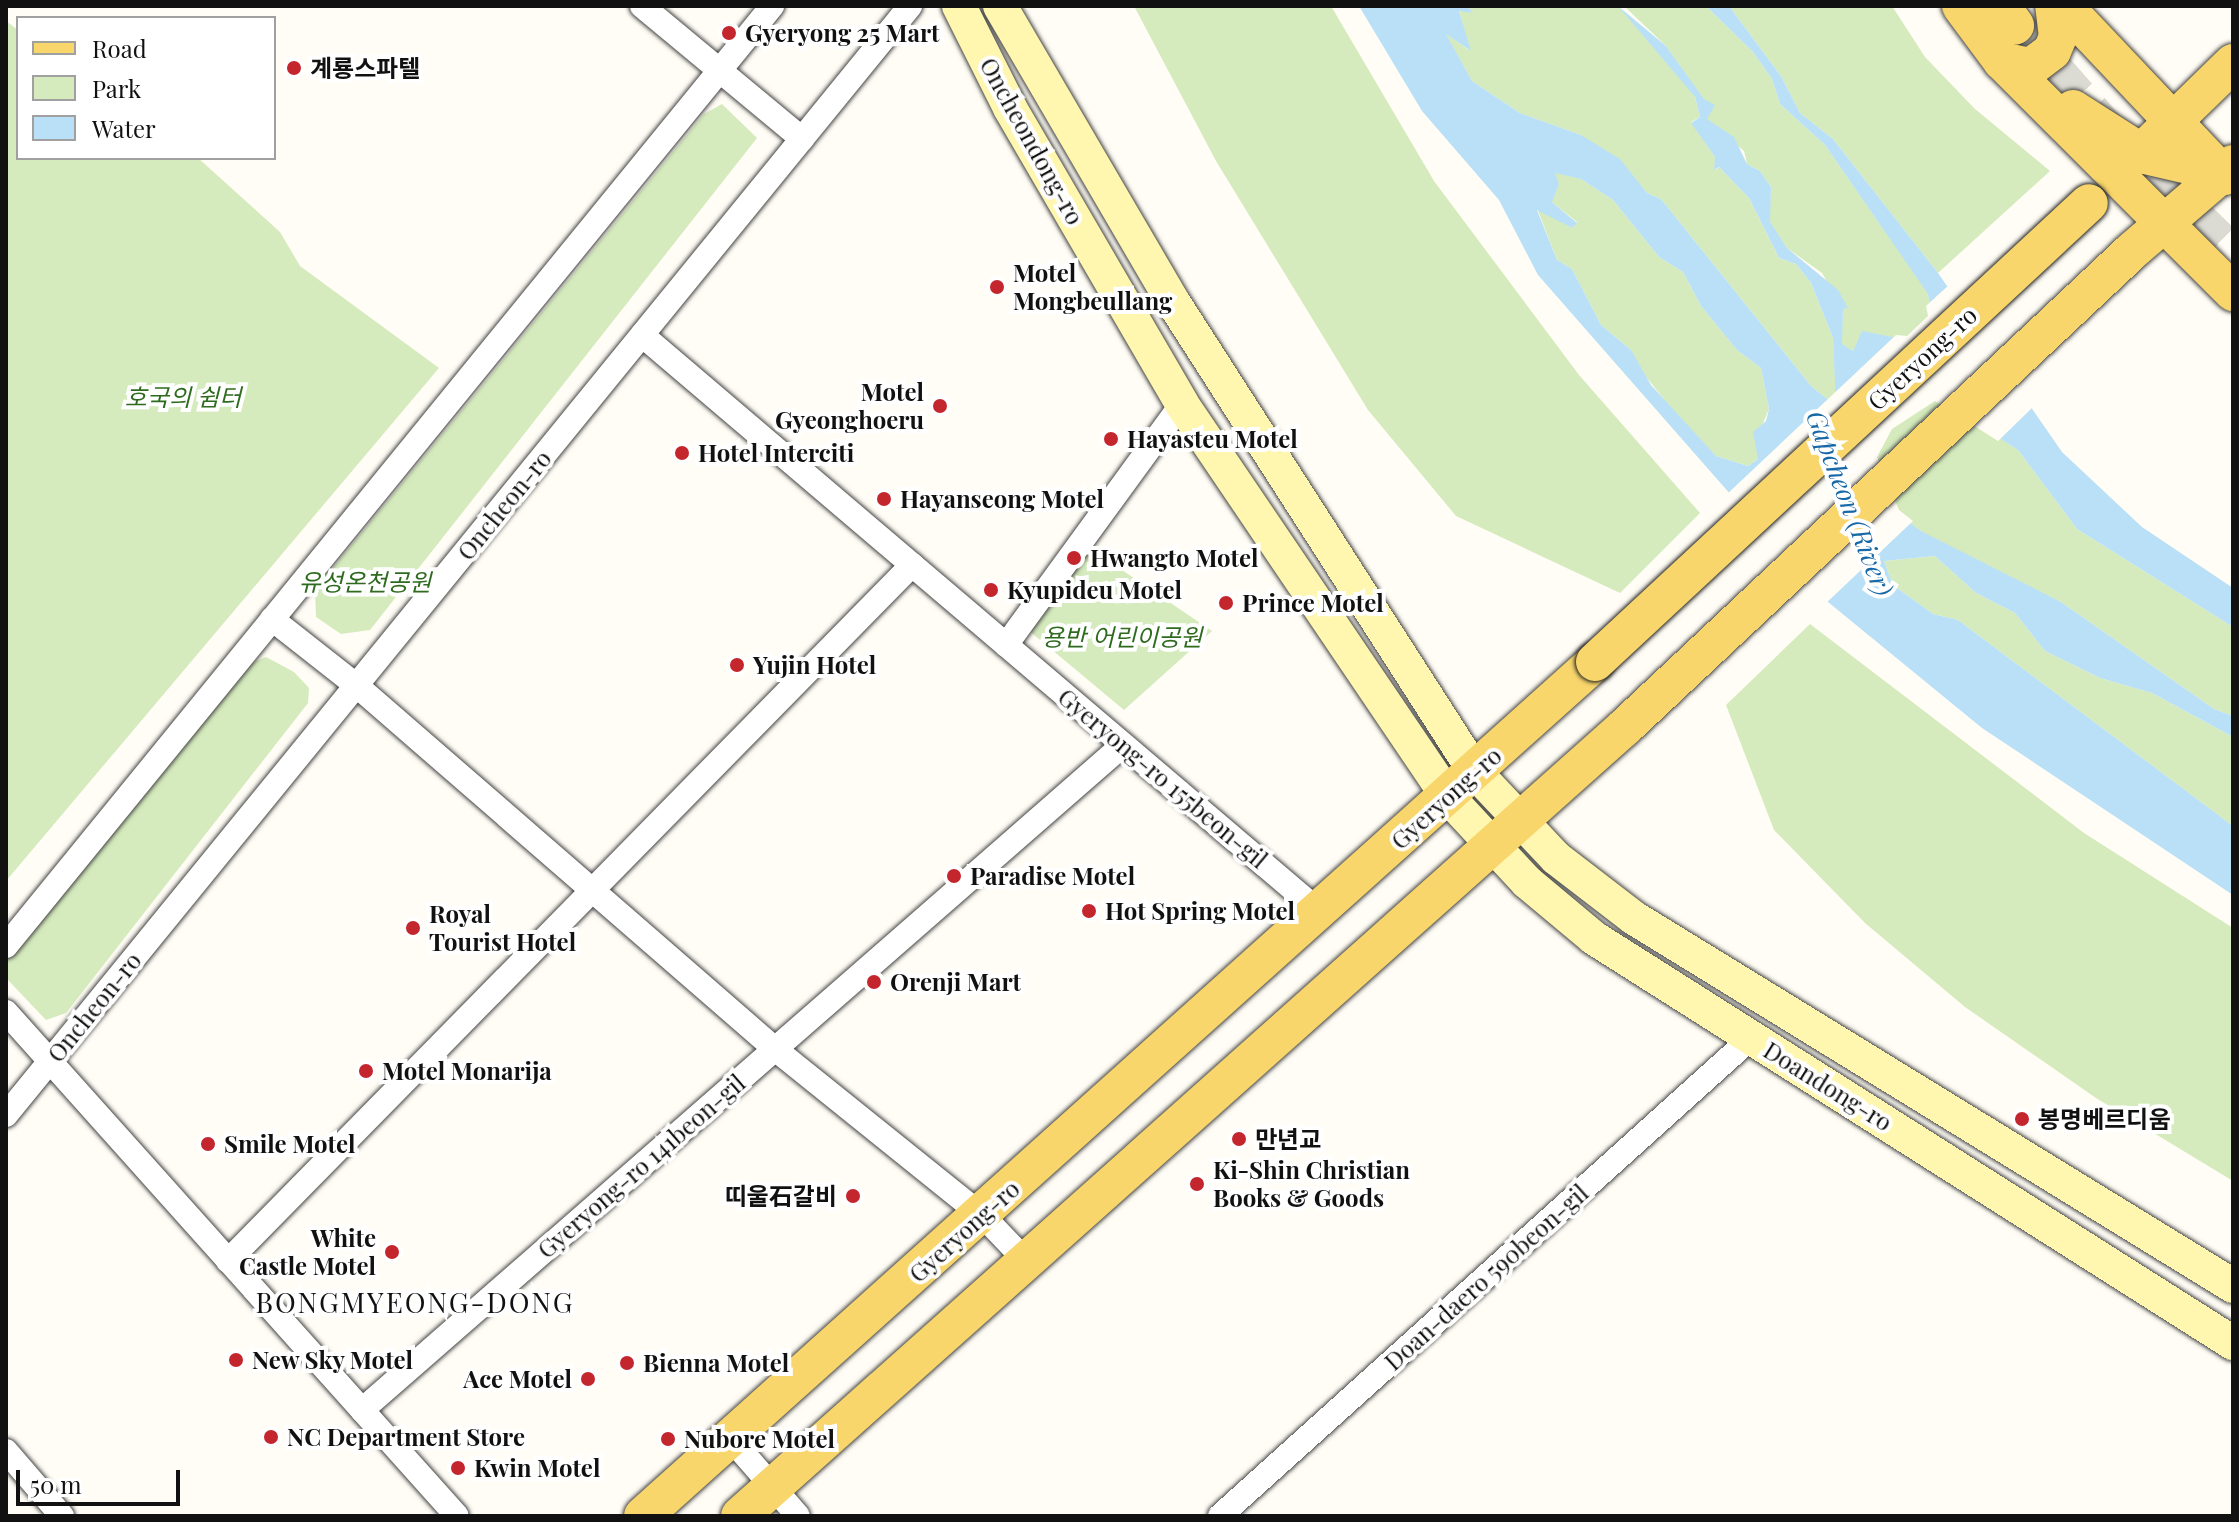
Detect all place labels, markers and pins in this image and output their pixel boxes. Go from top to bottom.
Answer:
place label: Gyeryong 25 Mart [745,19,940,47]
marker: Gyeryong 25 Mart [720,24,738,42]
place label: 계룡스파텔 [310,54,420,82]
marker: 계룡스파텔 [285,59,303,77]
place label: Motel Mongbeullang [1013,259,1172,315]
marker: Motel Mongbeullang [988,278,1006,296]
place label: Motel Gyeonghoeru [775,378,924,434]
marker: Motel Gyeonghoeru [931,397,949,415]
place label: Hayasteu Motel [1127,425,1298,453]
marker: Hayasteu Motel [1102,430,1120,448]
place label: Hotel Interciti [698,439,854,467]
marker: Hotel Interciti [673,444,691,462]
place label: Hayanseong Motel [900,485,1104,513]
marker: Hayanseong Motel [875,490,893,508]
place label: Hwangto Motel [1090,544,1258,572]
marker: Hwangto Motel [1065,549,1083,567]
place label: Kyupideu Motel [1007,576,1182,604]
marker: Kyupideu Motel [982,581,1000,599]
place label: Prince Motel [1242,589,1384,617]
marker: Prince Motel [1217,594,1235,612]
place label: Yujin Hotel [753,651,876,679]
marker: Yujin Hotel [728,656,746,674]
place label: Paradise Motel [970,862,1135,890]
marker: Paradise Motel [945,867,963,885]
place label: Hot Spring Motel [1105,897,1295,925]
place label: Royal Tourist Hotel [429,900,576,956]
marker: Hot Spring Motel [1080,902,1098,920]
marker: Royal Tourist Hotel [404,919,422,937]
place label: Orenji Mart [890,968,1021,996]
marker: Orenji Mart [865,973,883,991]
place label: Motel Monarija [382,1057,552,1085]
marker: Motel Monarija [357,1062,375,1080]
place label: 봉명베르디움 [2038,1105,2170,1133]
marker: 봉명베르디움 [2013,1110,2031,1128]
place label: 만년교 [1255,1125,1321,1153]
place label: Smile Motel [224,1130,355,1158]
marker: 만년교 [1230,1130,1248,1148]
marker: Smile Motel [199,1135,217,1153]
place label: Ki-Shin Christian Books & Goods [1213,1156,1410,1212]
marker: Ki-Shin Christian Books & Goods [1188,1175,1206,1193]
place label: 띠울石갈비 [725,1182,837,1210]
marker: 띠울石갈비 [844,1187,862,1205]
place label: White Castle Motel [239,1224,376,1280]
marker: White Castle Motel [383,1243,401,1261]
place label: New Sky Motel [252,1346,414,1374]
place label: Bienna Motel [643,1349,789,1377]
marker: New Sky Motel [227,1351,245,1369]
marker: Bienna Motel [618,1354,636,1372]
place label: Ace Motel [463,1365,572,1393]
marker: Ace Motel [579,1370,597,1388]
place label: NC Department Store [287,1423,525,1451]
place label: Nubore Motel [684,1425,835,1453]
marker: NC Department Store [262,1428,280,1446]
marker: Nubore Motel [659,1430,677,1448]
place label: Kwin Motel [474,1454,600,1482]
marker: Kwin Motel [449,1459,467,1477]

